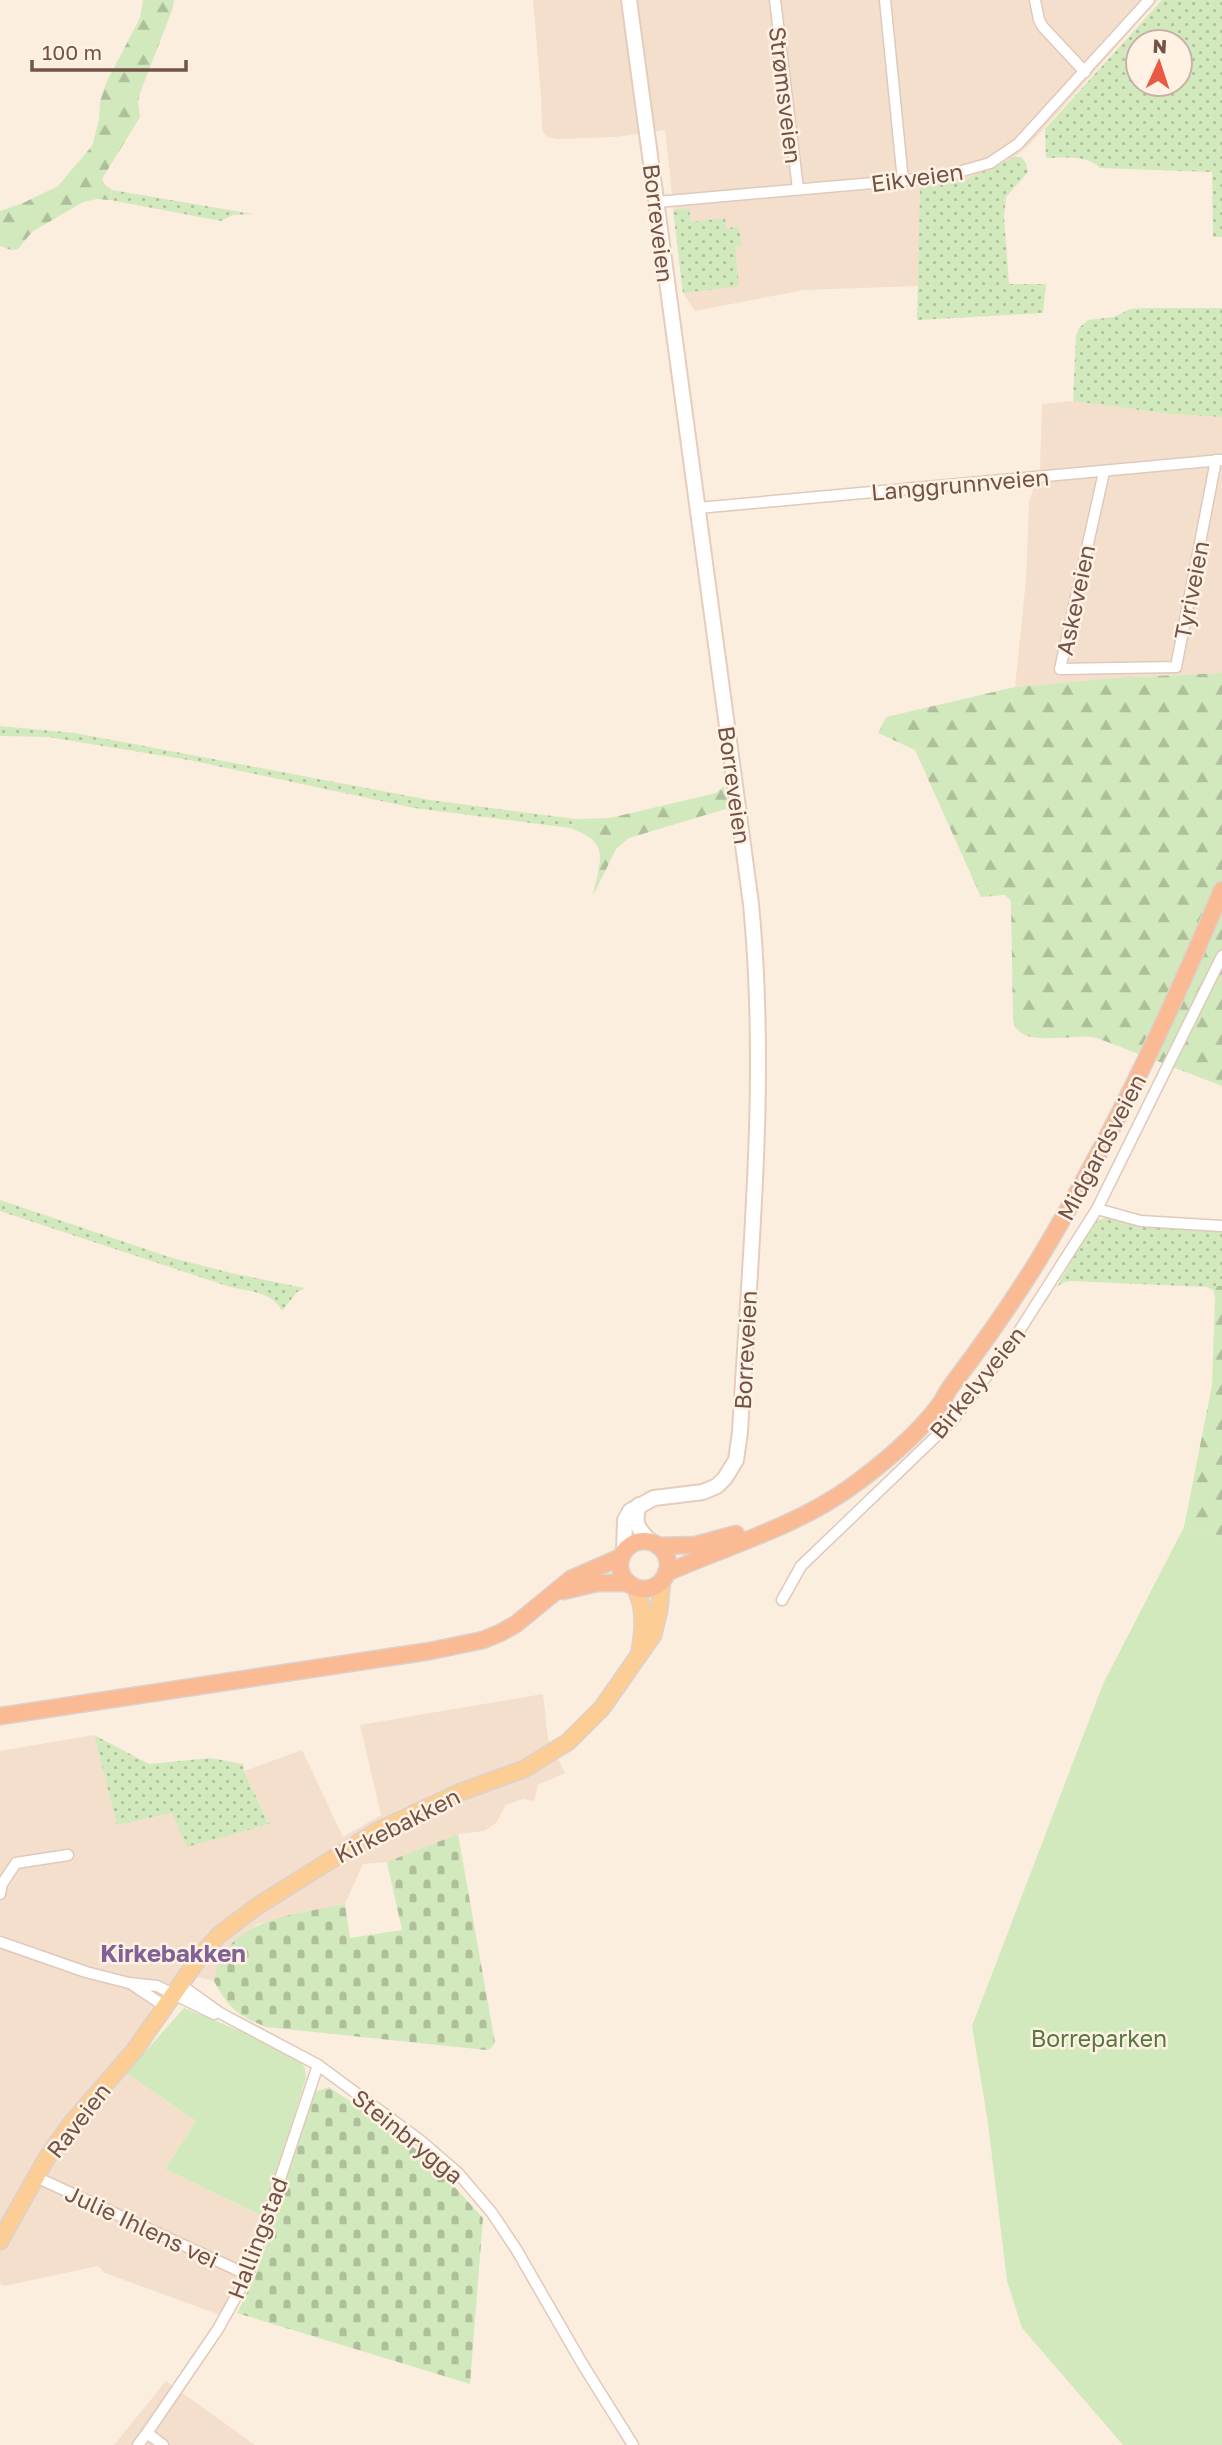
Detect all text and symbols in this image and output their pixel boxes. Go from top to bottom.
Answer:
street label: Strømsveien [764,25,808,165]
scale bar [32,28,186,72]
north arrow [1124,28,1194,98]
text: N [1152,34,1168,57]
text: 100 m [42,39,102,65]
street label: Eikveien [869,157,965,197]
street label: Borreveien [638,162,680,284]
street label: Langgrunnveien [870,462,1050,506]
street label: Tyriveien [1168,538,1214,642]
street label: Askeveien [1050,542,1100,658]
street label: Borreveien [713,724,757,846]
street label: Midgardsveien [1051,1069,1151,1225]
street label: Borreveien [728,1290,762,1410]
street label: Birkelyveien [923,1320,1031,1444]
street label: Kirkebakken [330,1781,464,1869]
district label: Kirkebakken [100,1938,246,1967]
park label: Borreparken [1031,2024,1167,2052]
street label: Raveien [40,2077,116,2163]
street label: Steinbrygga [347,2083,469,2189]
street label: Hallingstad [221,2173,293,2303]
street label: Julie Ihlens vei [61,2178,223,2274]

